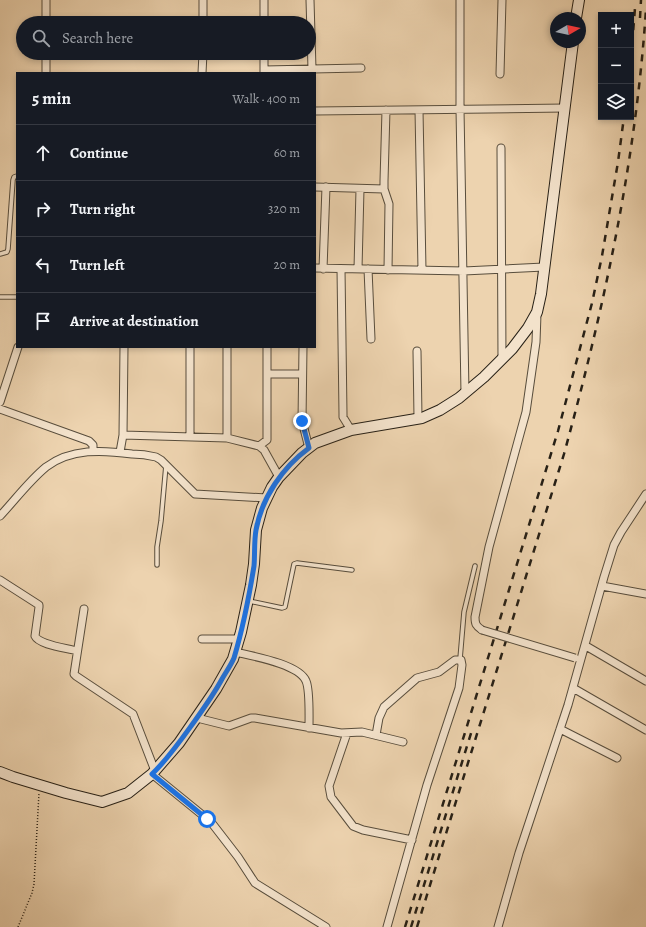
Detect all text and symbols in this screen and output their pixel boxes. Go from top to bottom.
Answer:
north arrow [550,12,586,48]
map controls [598,12,634,120]
button: + [598,12,634,48]
search box [16,16,316,60]
icon: search [30,27,52,49]
text: Search here [62,28,133,48]
button: − [598,48,634,84]
button: layers [598,84,634,120]
text: 5 min [32,87,71,110]
text: Walk · 400 m [232,90,300,107]
icon: ahead [32,142,54,164]
text: Continue [70,143,128,163]
text: 60 m [274,144,300,161]
icon: right [32,198,54,220]
text: Turn right [70,199,135,219]
text: 320 m [268,200,300,217]
icon: left [32,254,54,276]
text: Turn left [70,255,125,275]
text: 20 m [274,256,300,273]
icon: arrive [32,310,54,332]
text: Arrive at destination [70,311,199,331]
route end [293,412,311,430]
route start [198,810,216,828]

